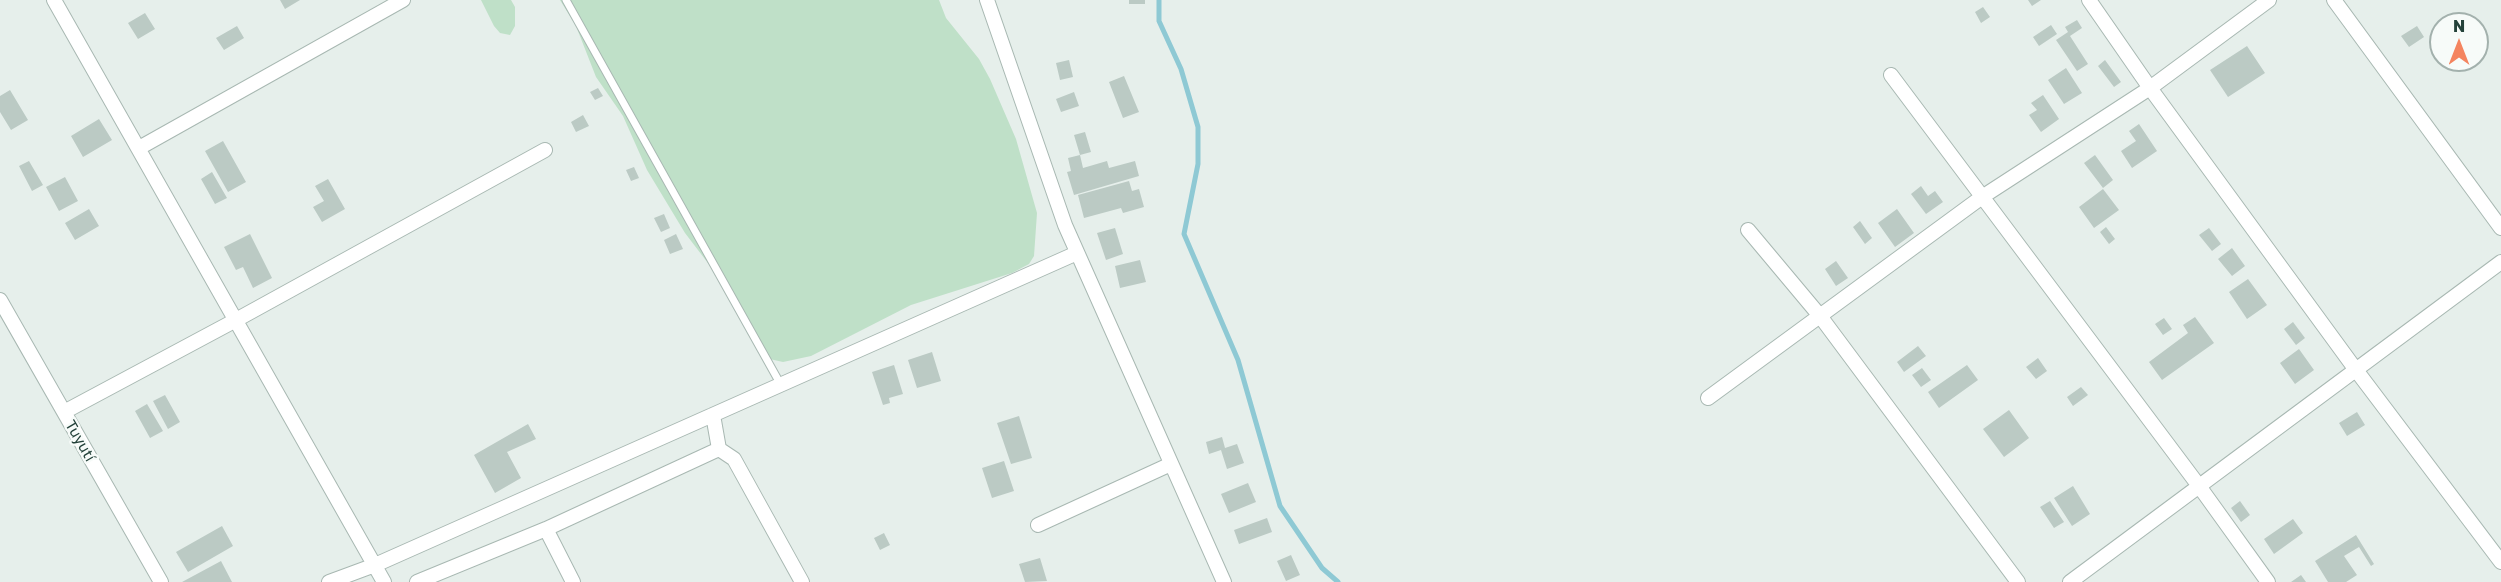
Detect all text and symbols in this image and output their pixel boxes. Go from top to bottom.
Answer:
north arrow [2429,12,2489,72]
text: N [2453,16,2465,36]
street label: Tuyutí [61,417,99,465]

